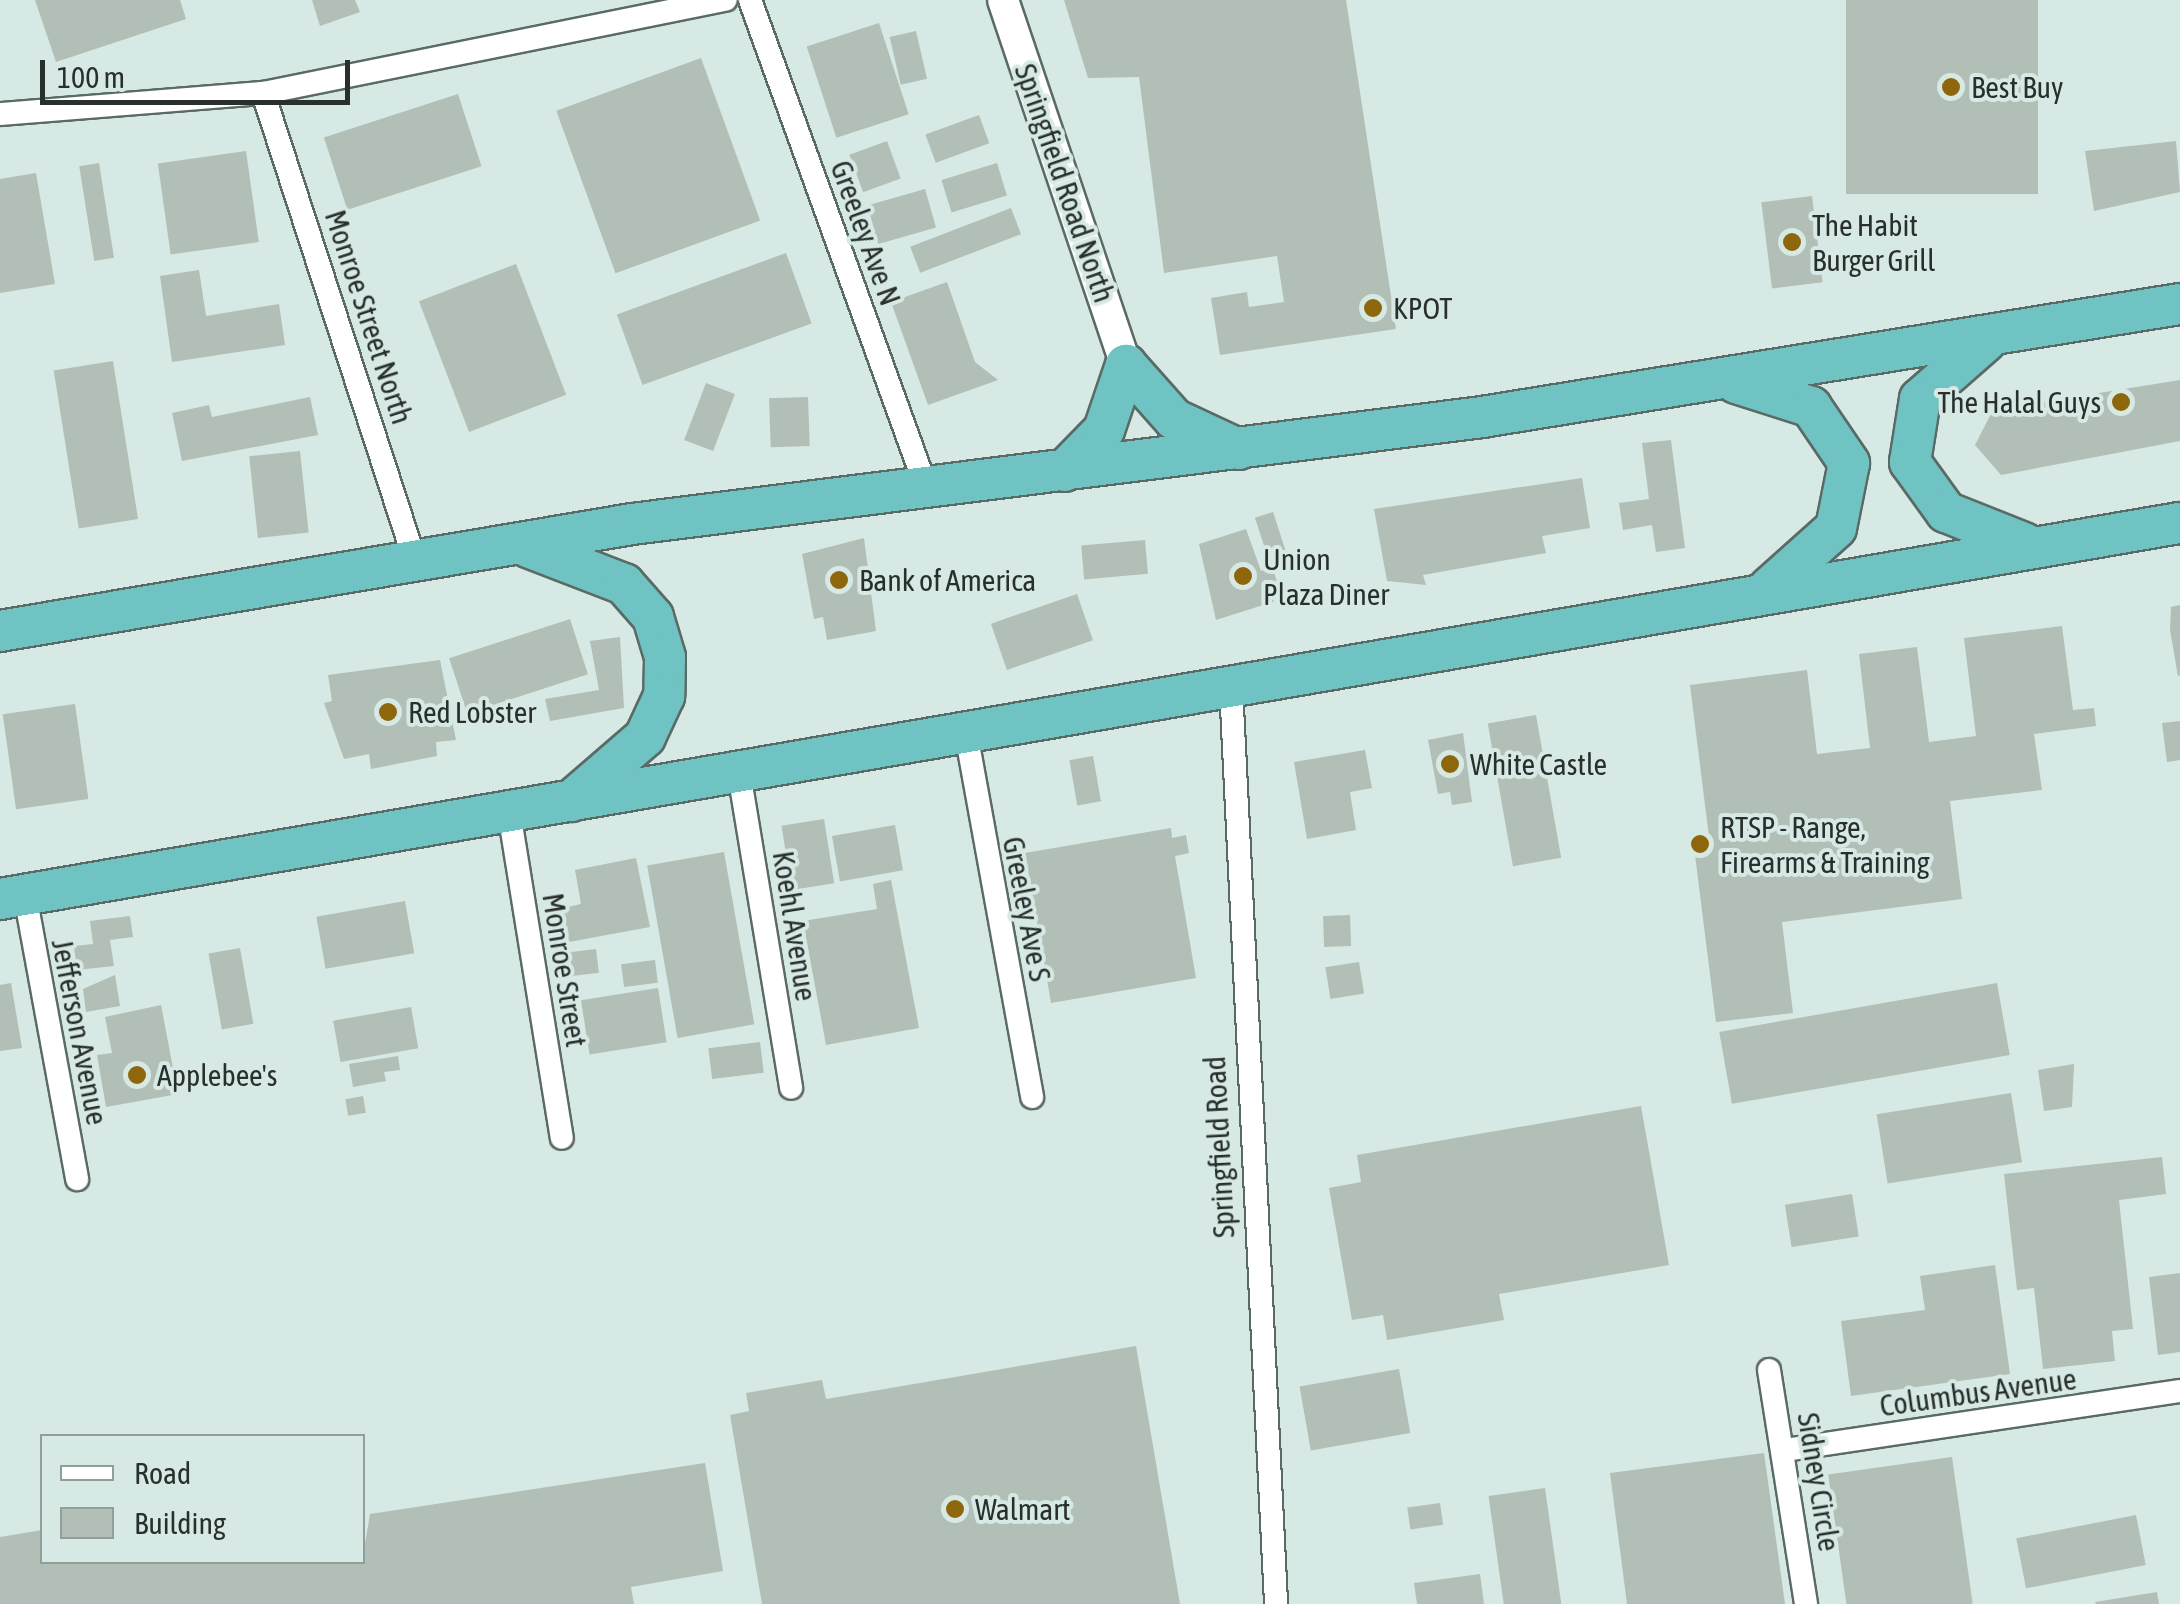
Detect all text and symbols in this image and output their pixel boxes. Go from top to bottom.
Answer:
scale bar [45,40,355,102]
street label: Springfield Road North [1007,59,1123,307]
text: 100 m [57,60,125,94]
place label: Best Buy [1971,69,2063,105]
marker: Best Buy [1940,76,1962,98]
street label: Greeley Ave N [823,156,909,310]
street label: Monroe Street North [317,205,421,429]
place label: The Habit Burger Grill [1812,207,1935,278]
marker: The Habit Burger Grill [1781,231,1803,253]
place label: KPOT [1393,290,1452,326]
marker: KPOT [1362,297,1384,319]
place label: The Halal Guys [1937,384,2101,420]
marker: The Halal Guys [2110,391,2132,413]
place label: Union Plaza Diner [1263,541,1389,612]
place label: Bank of America [859,562,1036,598]
marker: Union Plaza Diner [1232,565,1254,587]
marker: Bank of America [828,569,850,591]
place label: Red Lobster [408,694,536,730]
marker: Red Lobster [377,701,399,723]
place label: White Castle [1470,746,1607,782]
marker: White Castle [1439,753,1461,775]
place label: RTSP - Range, Firearms & Training [1720,809,1930,880]
marker: RTSP - Range, Firearms & Training [1689,833,1711,855]
street label: Greeley Ave S [995,834,1059,984]
street label: Koehl Avenue [765,848,825,1004]
street label: Monroe Street [535,891,595,1049]
street label: Jefferson Avenue [44,936,116,1128]
street label: Springfield Road [1196,1055,1242,1239]
place label: Applebee's [157,1057,277,1093]
marker: Applebee's [126,1064,148,1086]
street label: Columbus Avenue [1877,1360,2079,1424]
street label: Sidney Circle [1790,1410,1848,1554]
legend [40,1434,365,1564]
text: Road [134,1456,191,1490]
place label: Walmart [975,1491,1070,1527]
marker: Walmart [944,1498,966,1520]
text: Building [134,1506,226,1540]

